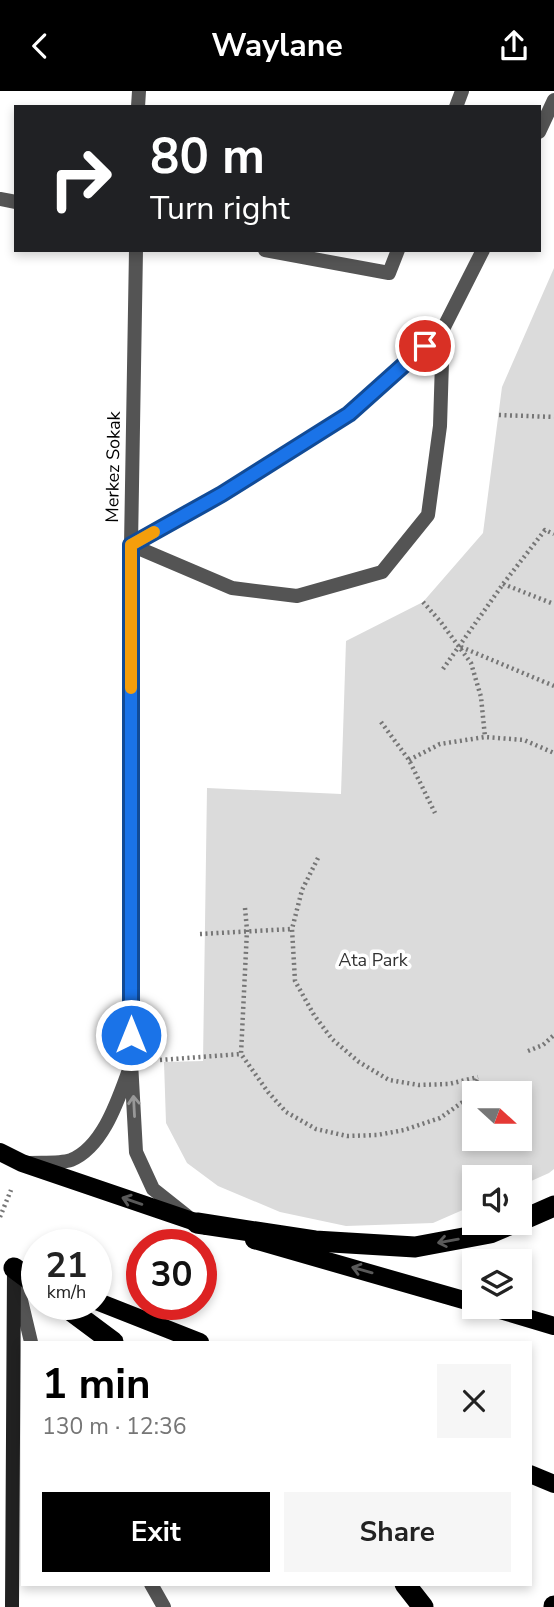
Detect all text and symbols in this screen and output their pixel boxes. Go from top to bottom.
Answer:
text: Waylane [211,24,343,67]
icon: back [21,27,59,65]
icon: share [495,27,533,65]
text: 80 m [150,123,265,190]
icon: right [35,133,126,224]
text: Turn right [150,187,290,230]
pin [395,316,455,376]
icon: arrive [406,327,444,365]
street label: Merkez Sokak [100,410,126,523]
park label: Ata Park [338,948,409,972]
position arrow [94,998,168,1072]
north arrow [462,1081,532,1151]
map controls [462,1081,532,1319]
one-way arrow [127,1095,140,1118]
button: sound [462,1165,532,1235]
one-way arrow [122,1194,144,1206]
speed limit sign: 30 [126,1229,217,1320]
one-way arrow [437,1235,460,1248]
text: 21 [45,1242,88,1289]
button: layers [462,1249,532,1319]
one-way arrow [351,1263,373,1276]
text: km/h [47,1280,86,1304]
text: 1 min [42,1356,151,1413]
button: close [437,1364,511,1438]
text: 130 m · 12:36 [42,1411,187,1442]
button: Exit [42,1492,270,1572]
button: Share [284,1492,511,1572]

